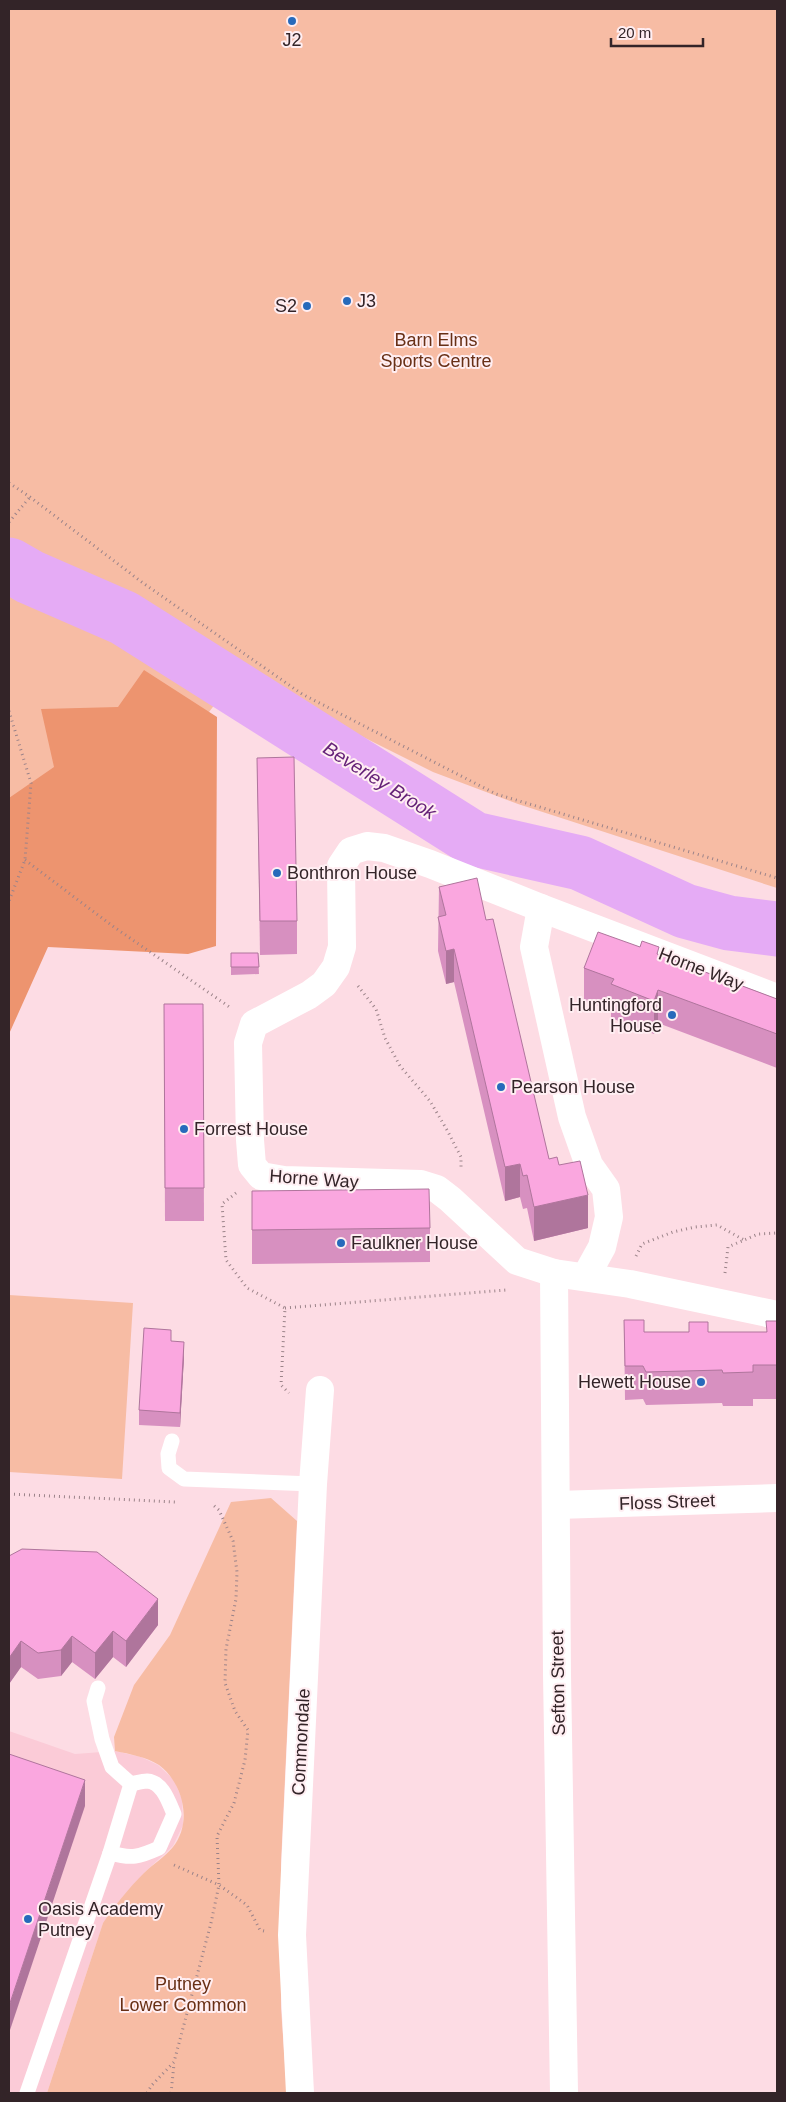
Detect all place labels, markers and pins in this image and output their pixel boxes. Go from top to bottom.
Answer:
marker: J2 [286,15,298,27]
place label: J2 [282,30,302,50]
place label: J3 [357,291,376,311]
marker: J3 [341,295,353,307]
place label: S2 [275,296,297,316]
marker: S2 [301,300,313,312]
place label: Bonthron House [287,863,417,883]
marker: Bonthron House [271,867,283,879]
place label: Huntingford House [569,995,662,1036]
marker: Huntingford House [666,1009,678,1021]
place label: Pearson House [511,1077,635,1097]
marker: Pearson House [495,1081,507,1093]
place label: Forrest House [194,1119,308,1139]
marker: Forrest House [178,1123,190,1135]
place label: Faulkner House [351,1233,478,1253]
marker: Faulkner House [335,1237,347,1249]
place label: Hewett House [578,1372,691,1392]
marker: Hewett House [695,1376,707,1388]
place label: Oasis Academy Putney [38,1899,163,1940]
marker: Oasis Academy Putney [22,1913,34,1925]

